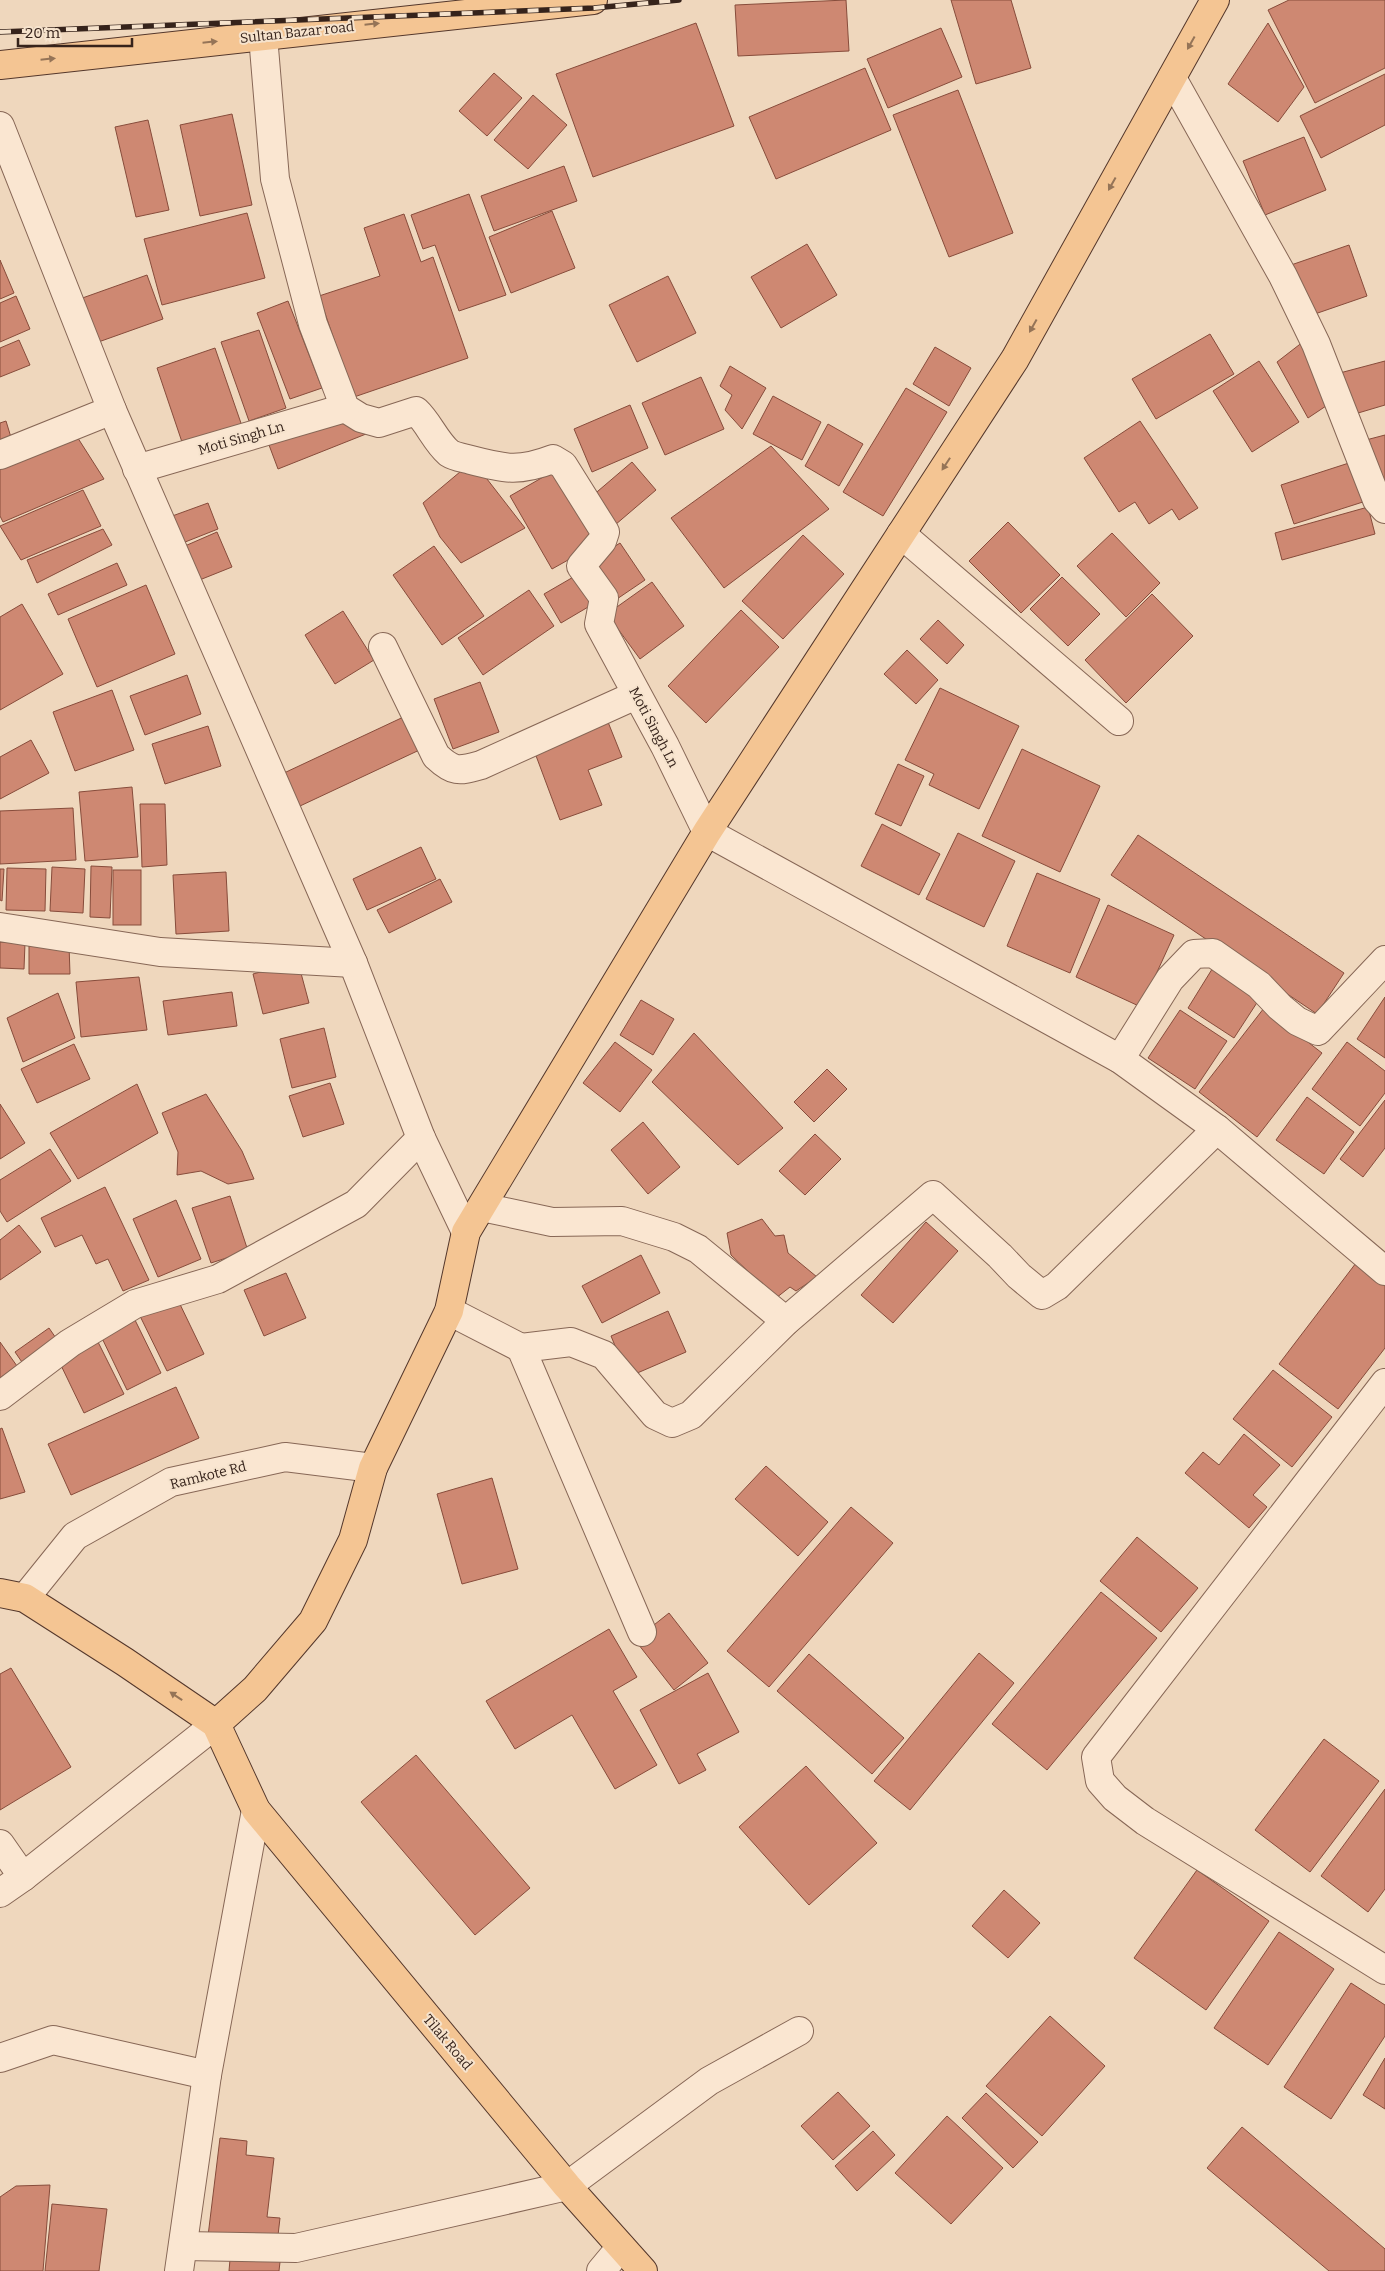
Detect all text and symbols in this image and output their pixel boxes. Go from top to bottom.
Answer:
scale bar [18,15,131,47]
street label: Sultan Bazar road [239,18,355,47]
one-way arrow [364,20,380,28]
text: 20 m [25,24,61,42]
one-way arrow [1187,36,1196,49]
one-way arrow [202,38,218,46]
one-way arrow [41,55,57,63]
one-way arrow [1108,177,1116,192]
one-way arrow [1029,319,1037,334]
street label: Moti Singh Ln [196,418,286,459]
one-way arrow [941,457,951,470]
street label: Moti Singh Ln [625,684,682,771]
street label: Ramkote Rd [168,1458,248,1493]
one-way arrow [169,1691,182,1701]
street label: Tilak Road [420,2011,476,2074]

